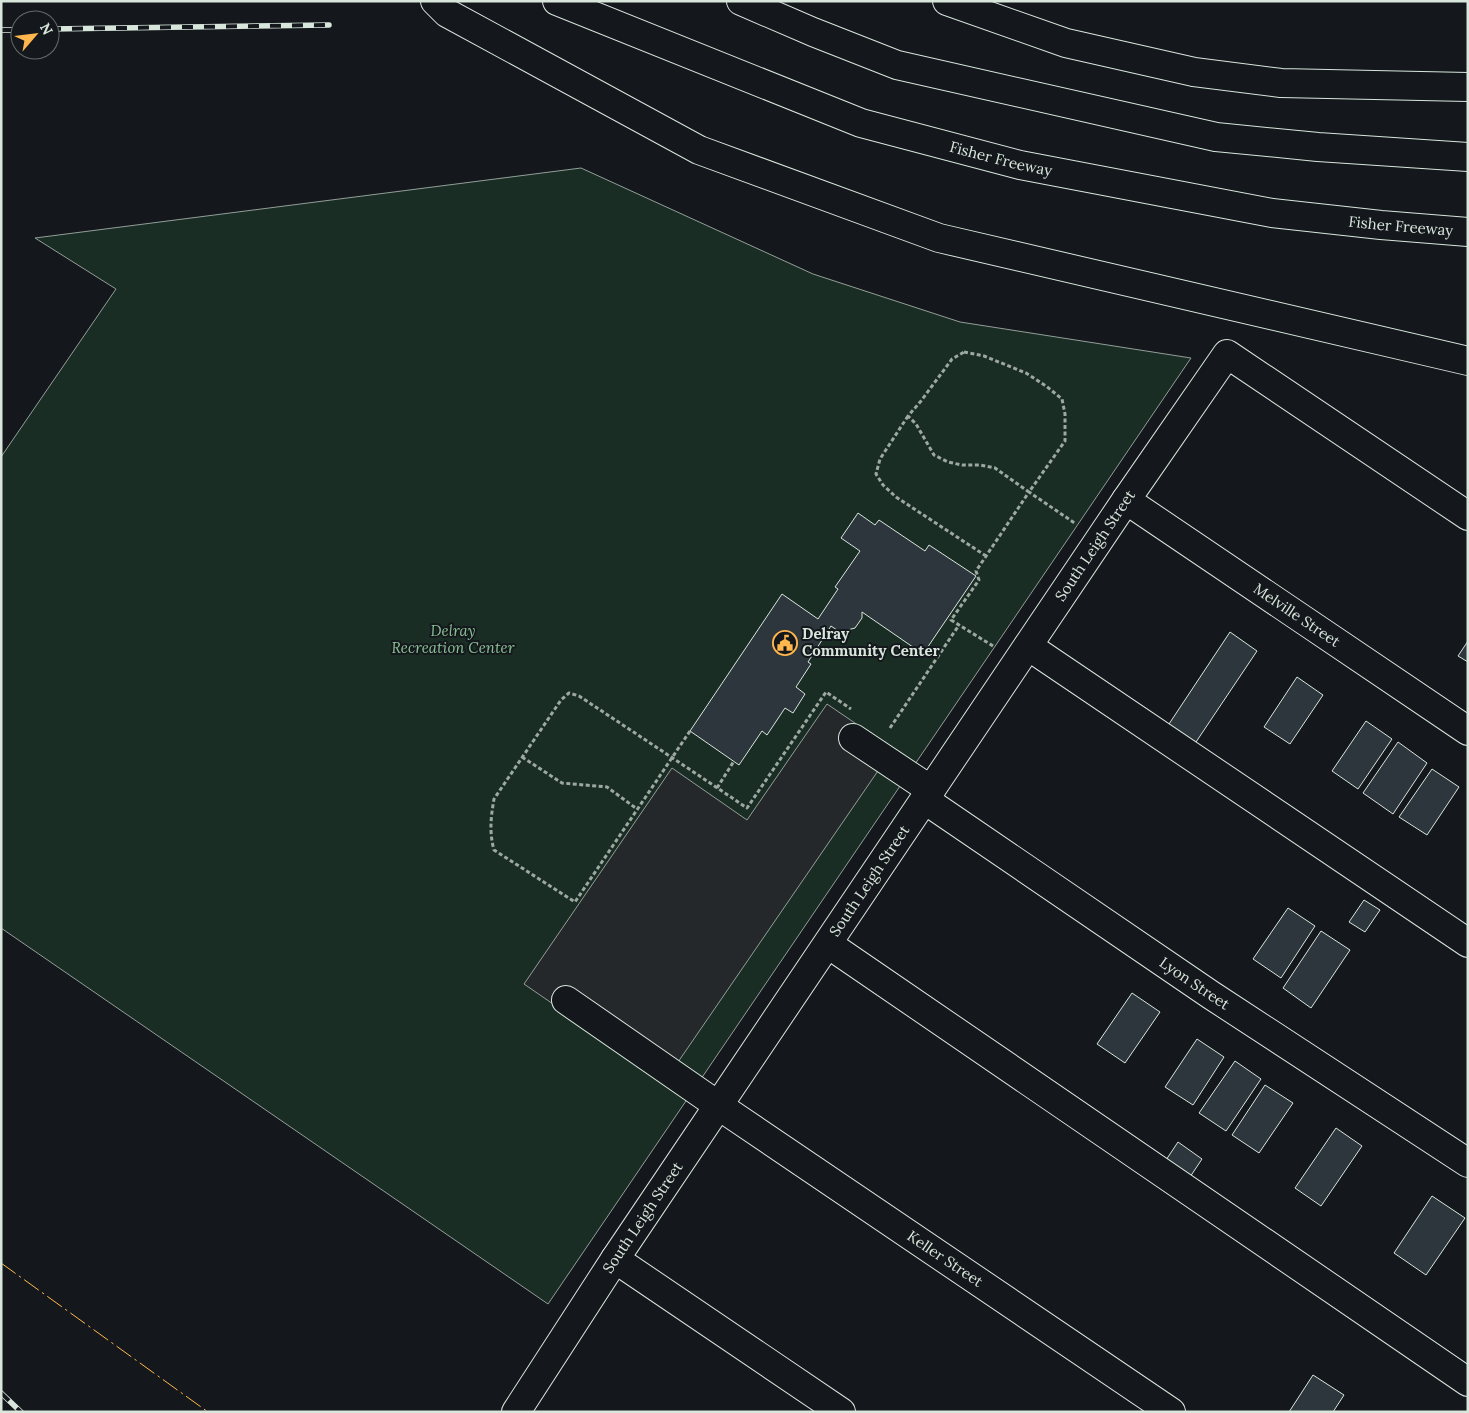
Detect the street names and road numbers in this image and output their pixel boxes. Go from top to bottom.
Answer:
street label: Fisher Freeway [948,137,1054,180]
street label: Fisher Freeway [1348,211,1454,240]
street label: South Leigh Street [1050,486,1139,605]
street label: Melville Street [1250,579,1344,651]
street label: South Leigh Street [825,821,913,940]
street label: Lyon Street [1156,953,1233,1014]
street label: South Leigh Street [598,1158,687,1277]
street label: Keller Street [904,1226,987,1291]

